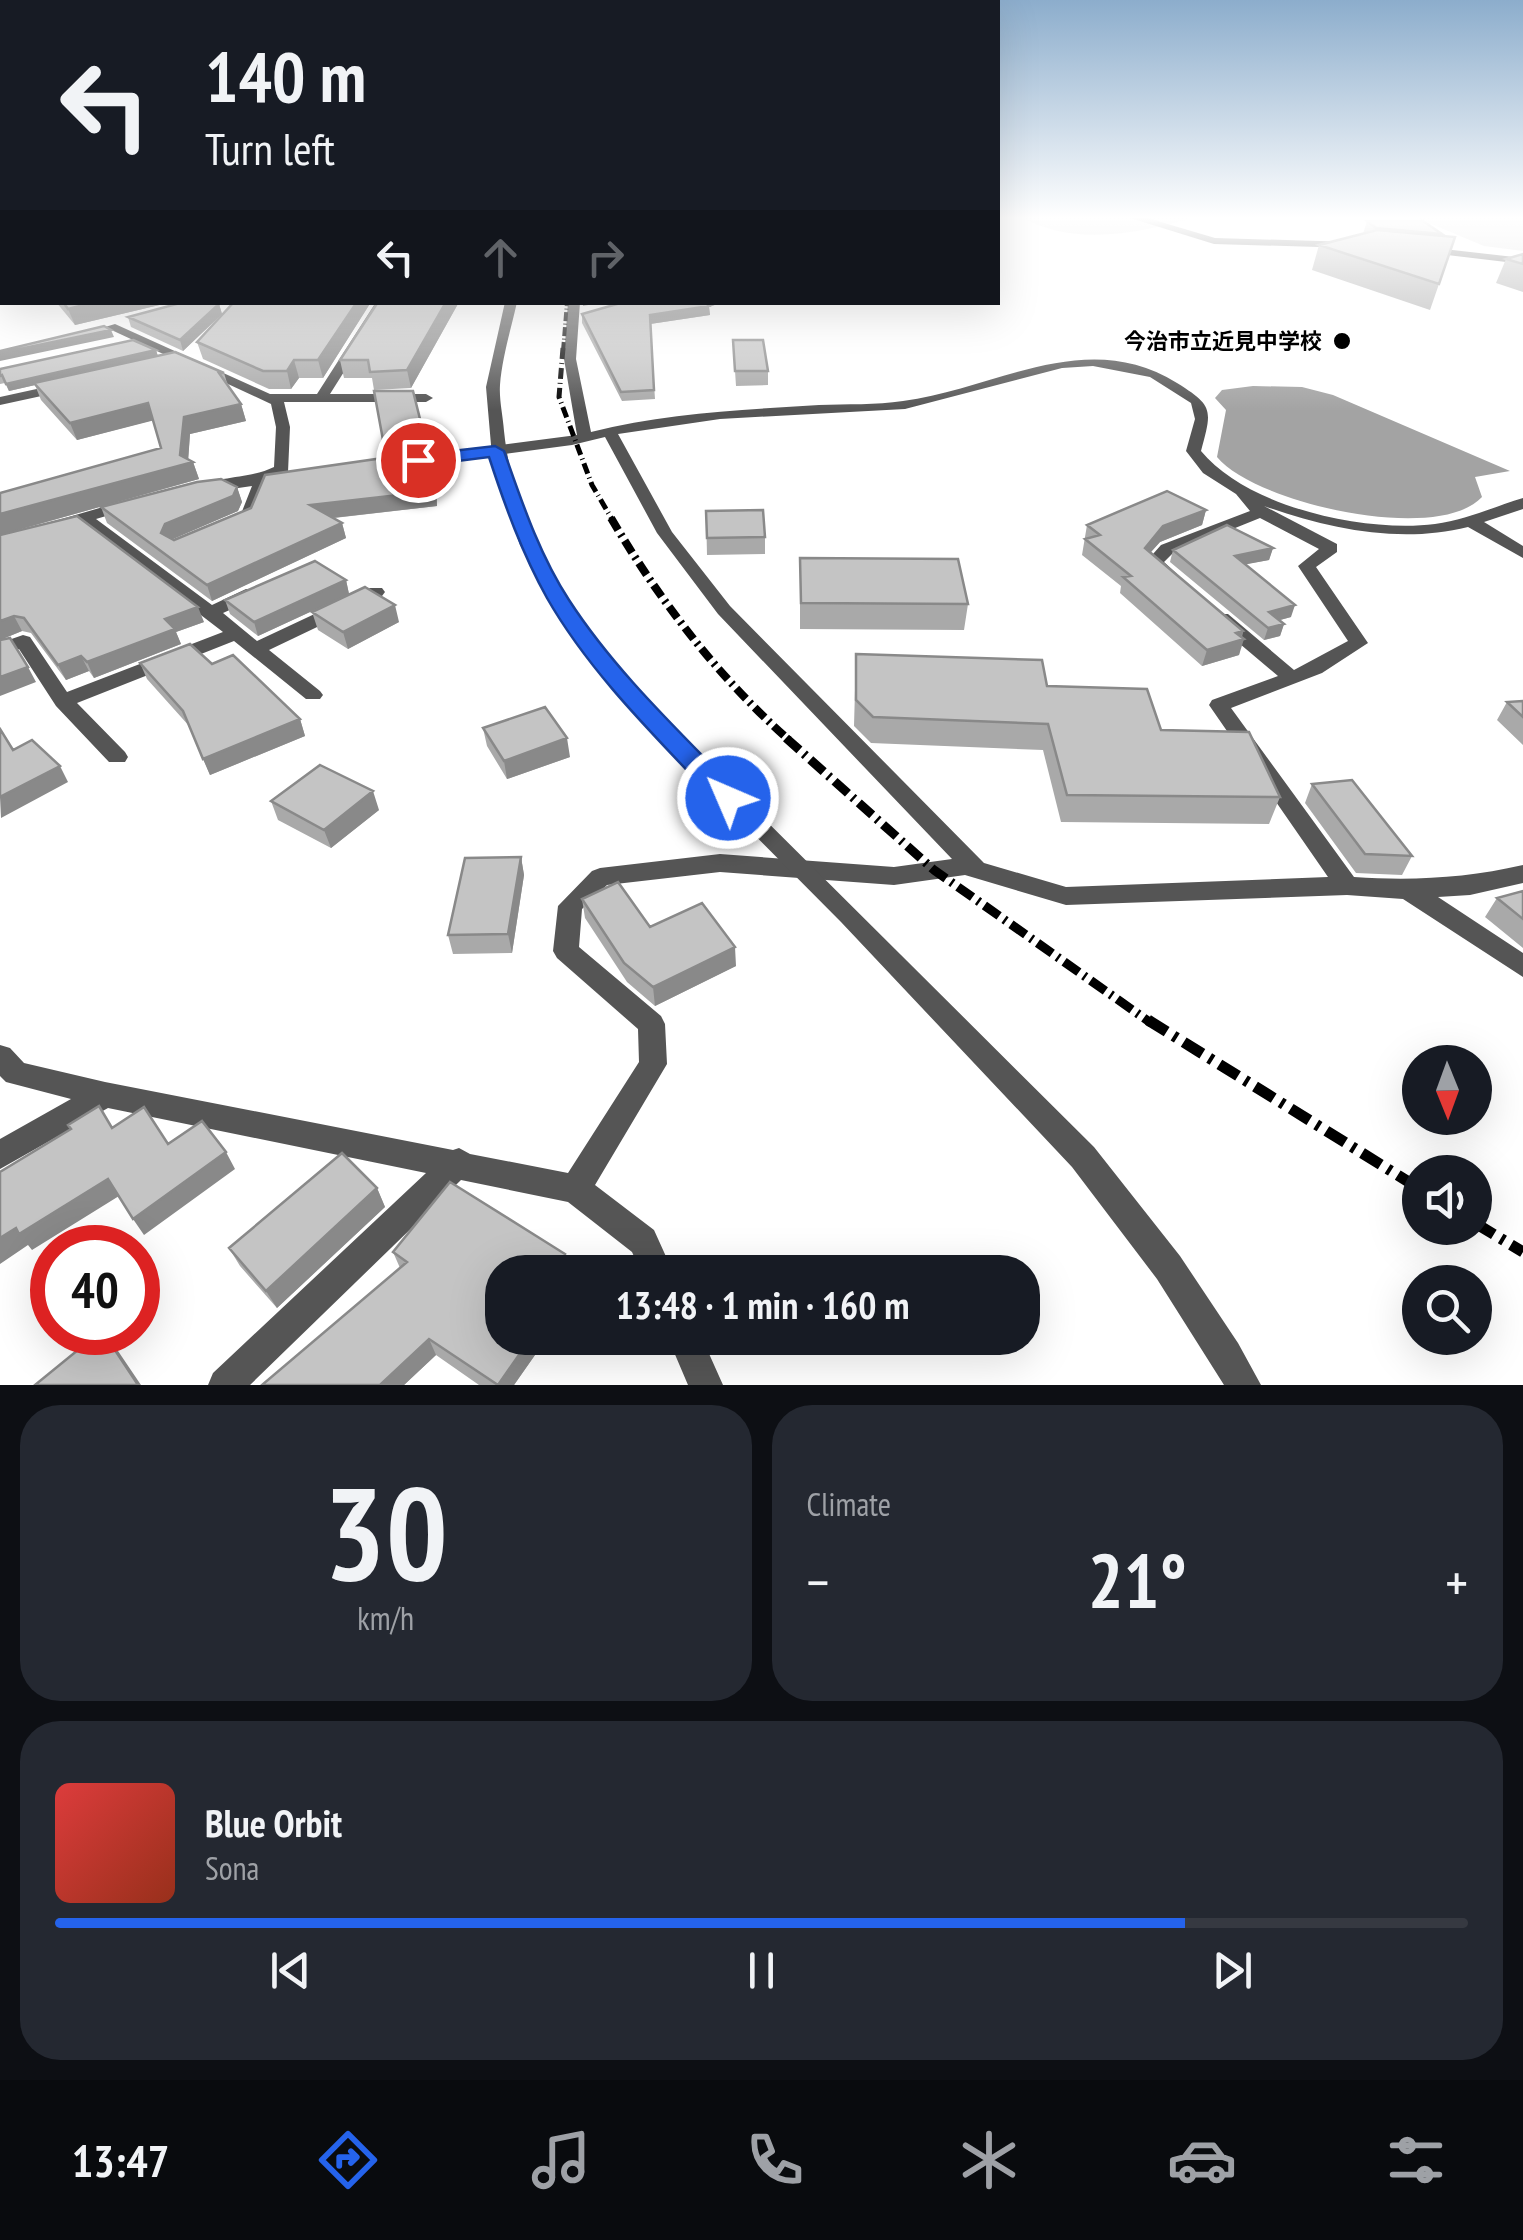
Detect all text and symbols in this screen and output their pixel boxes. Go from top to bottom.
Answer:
text: 140 m [205,31,366,121]
icon: left [40,40,170,170]
text: Turn left [205,119,335,177]
icon: left [368,230,423,285]
icon: ahead [473,230,528,285]
icon: right [578,230,633,285]
place label: 今治市立近見中学校 [1124,327,1322,355]
marker: 今治市立近見中学校 [1331,330,1353,352]
pin [376,418,461,503]
icon: arrive [391,433,446,488]
position arrow [676,746,780,850]
north arrow [1402,1045,1492,1135]
map controls [1402,1045,1492,1355]
button: sound [1402,1155,1492,1245]
speed limit sign: 40 [30,1225,160,1355]
button: search [1402,1265,1492,1355]
text: 13:48 · 1 min · 160 m [616,1280,909,1329]
text: 30 [324,1448,448,1616]
text: Climate [807,1483,891,1525]
text: 21° [1088,1532,1187,1629]
text: − [807,1546,829,1617]
text: + [1445,1546,1468,1617]
text: km/h [357,1597,414,1639]
text: Blue Orbit [205,1798,342,1847]
text: Sona [205,1847,259,1889]
icon: previous [263,1943,318,1998]
icon: pause [734,1943,789,1998]
icon: next [1205,1943,1260,1998]
icon: directions [313,2125,383,2195]
icon: music [526,2125,596,2195]
icon: phone [740,2125,810,2195]
icon: climate [954,2125,1024,2195]
icon: car [1167,2125,1237,2195]
icon: filters [1381,2125,1451,2195]
text: 13:47 [72,2131,169,2189]

